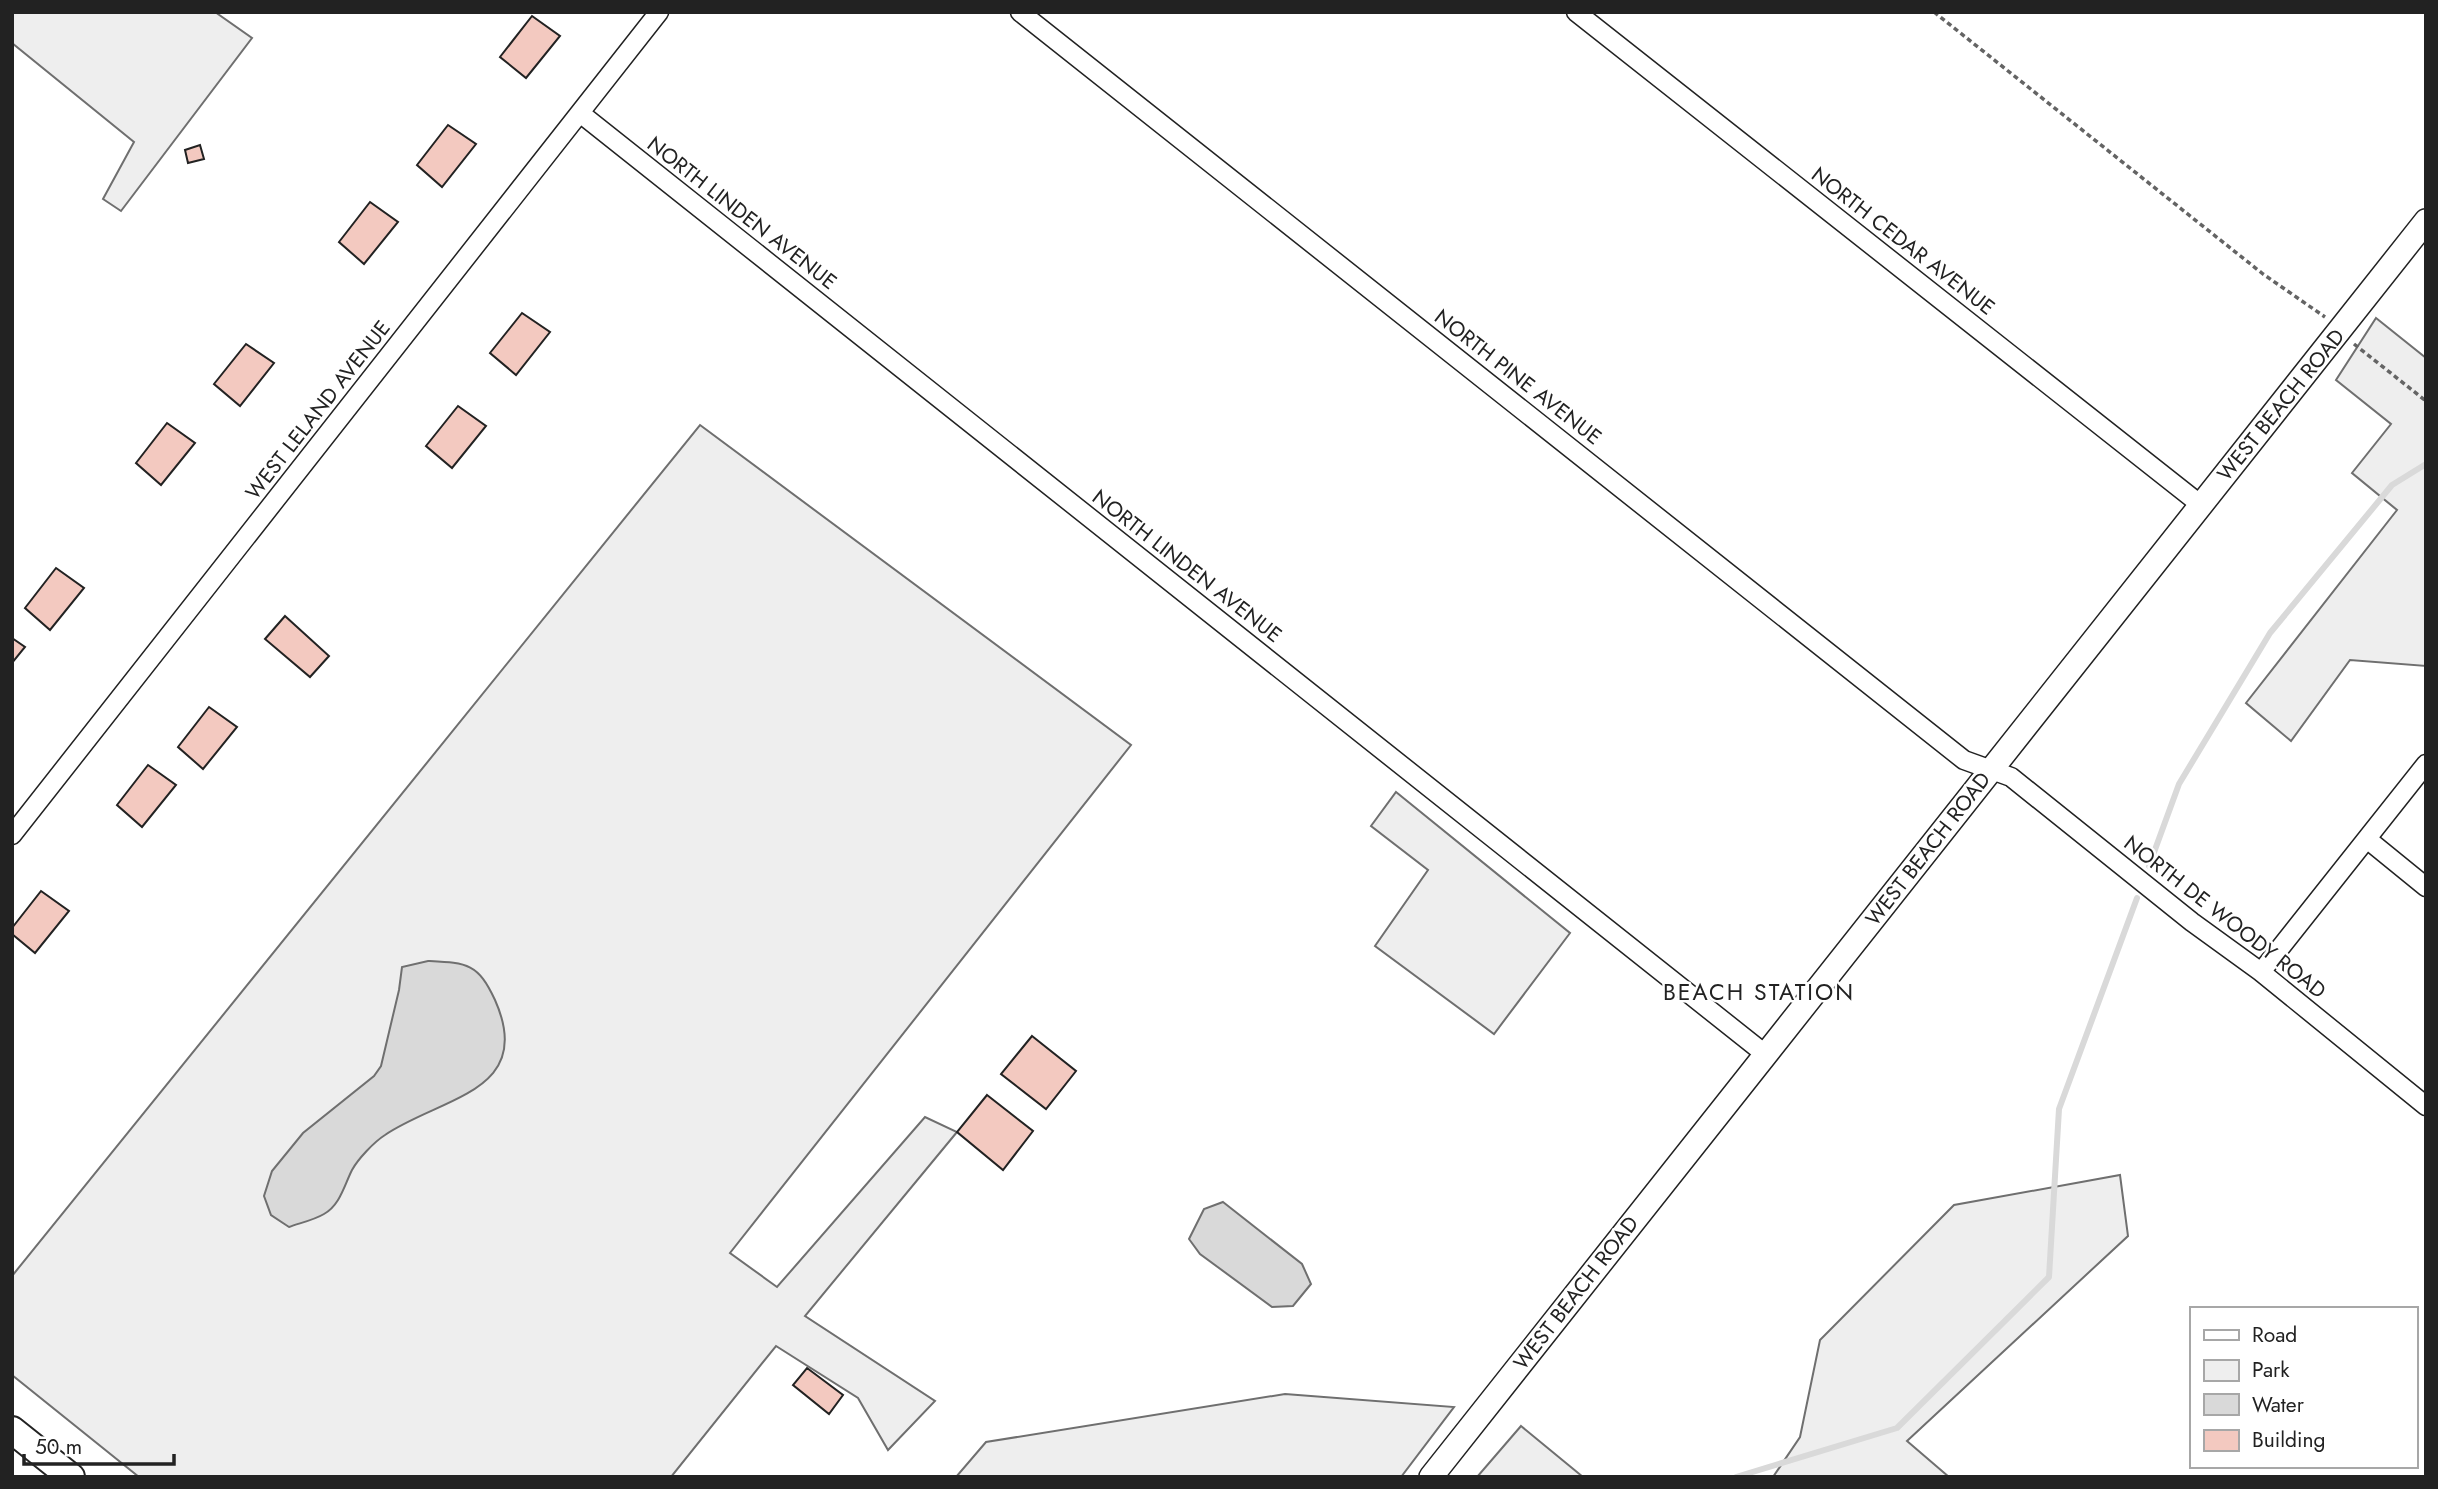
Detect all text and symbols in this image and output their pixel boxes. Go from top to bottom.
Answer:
street label: NORTH LINDEN AVENUE [641,129,843,297]
street label: NORTH CEDAR AVENUE [1805,160,2001,322]
street label: NORTH PINE AVENUE [1428,302,1608,452]
street label: WEST LELAND AVENUE [239,314,397,506]
street label: WEST BEACH ROAD [2210,323,2352,487]
street label: NORTH LINDEN AVENUE [1086,482,1288,650]
street label: WEST BEACH ROAD [1858,766,1998,932]
street label: NORTH DE WOODY ROAD [2118,829,2332,1005]
district label: BEACH STATION [1663,975,1855,1009]
street label: WEST BEACH ROAD [1506,1210,1646,1376]
legend [2190,1307,2417,1468]
text: Road [2252,1320,2297,1350]
text: Park [2252,1355,2290,1385]
text: Water [2252,1390,2305,1420]
scale bar [24,1422,175,1466]
text: Building [2252,1425,2325,1455]
text: 50 m [35,1432,82,1462]

